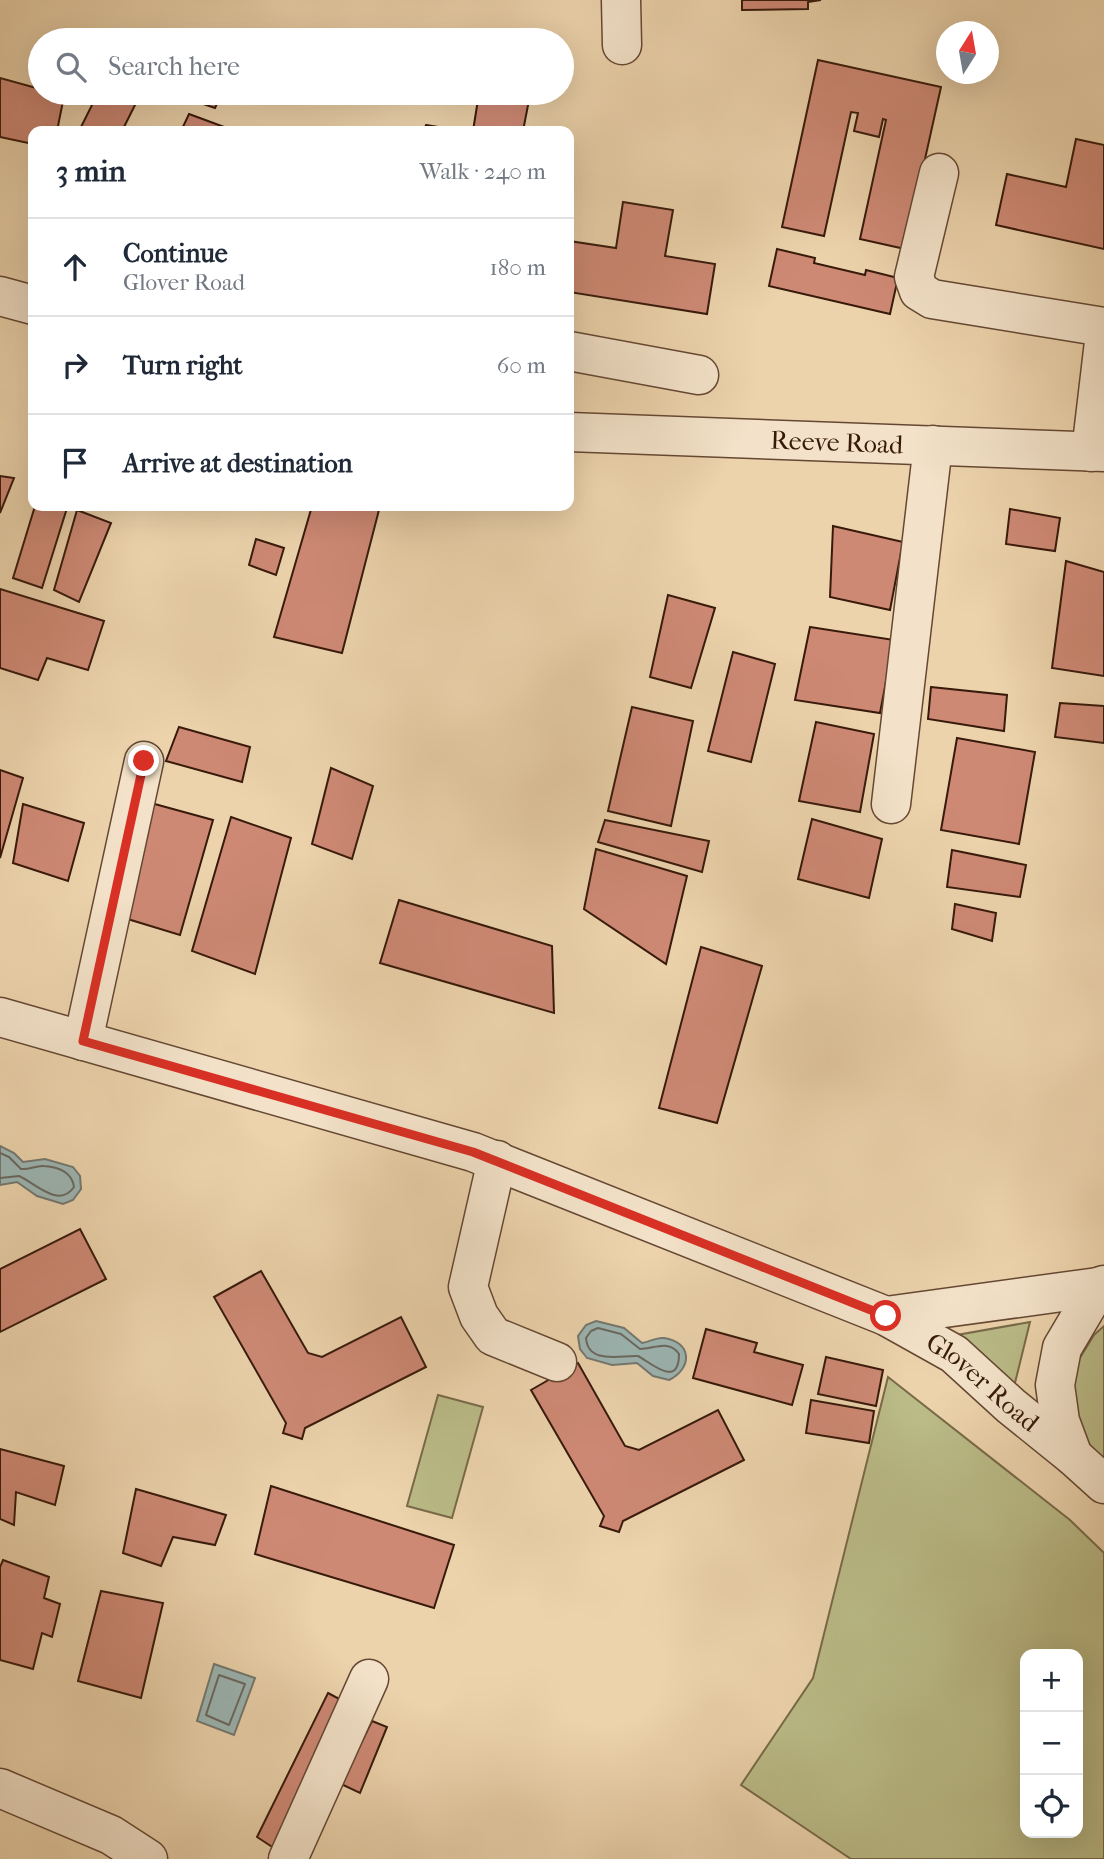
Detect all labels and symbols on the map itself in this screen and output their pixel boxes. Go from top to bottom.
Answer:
north arrow [936,21,999,84]
street label: Reeve Road [770,425,905,461]
route end [128,745,159,776]
route start [870,1300,901,1331]
street label: Glover Road [921,1327,1046,1439]

